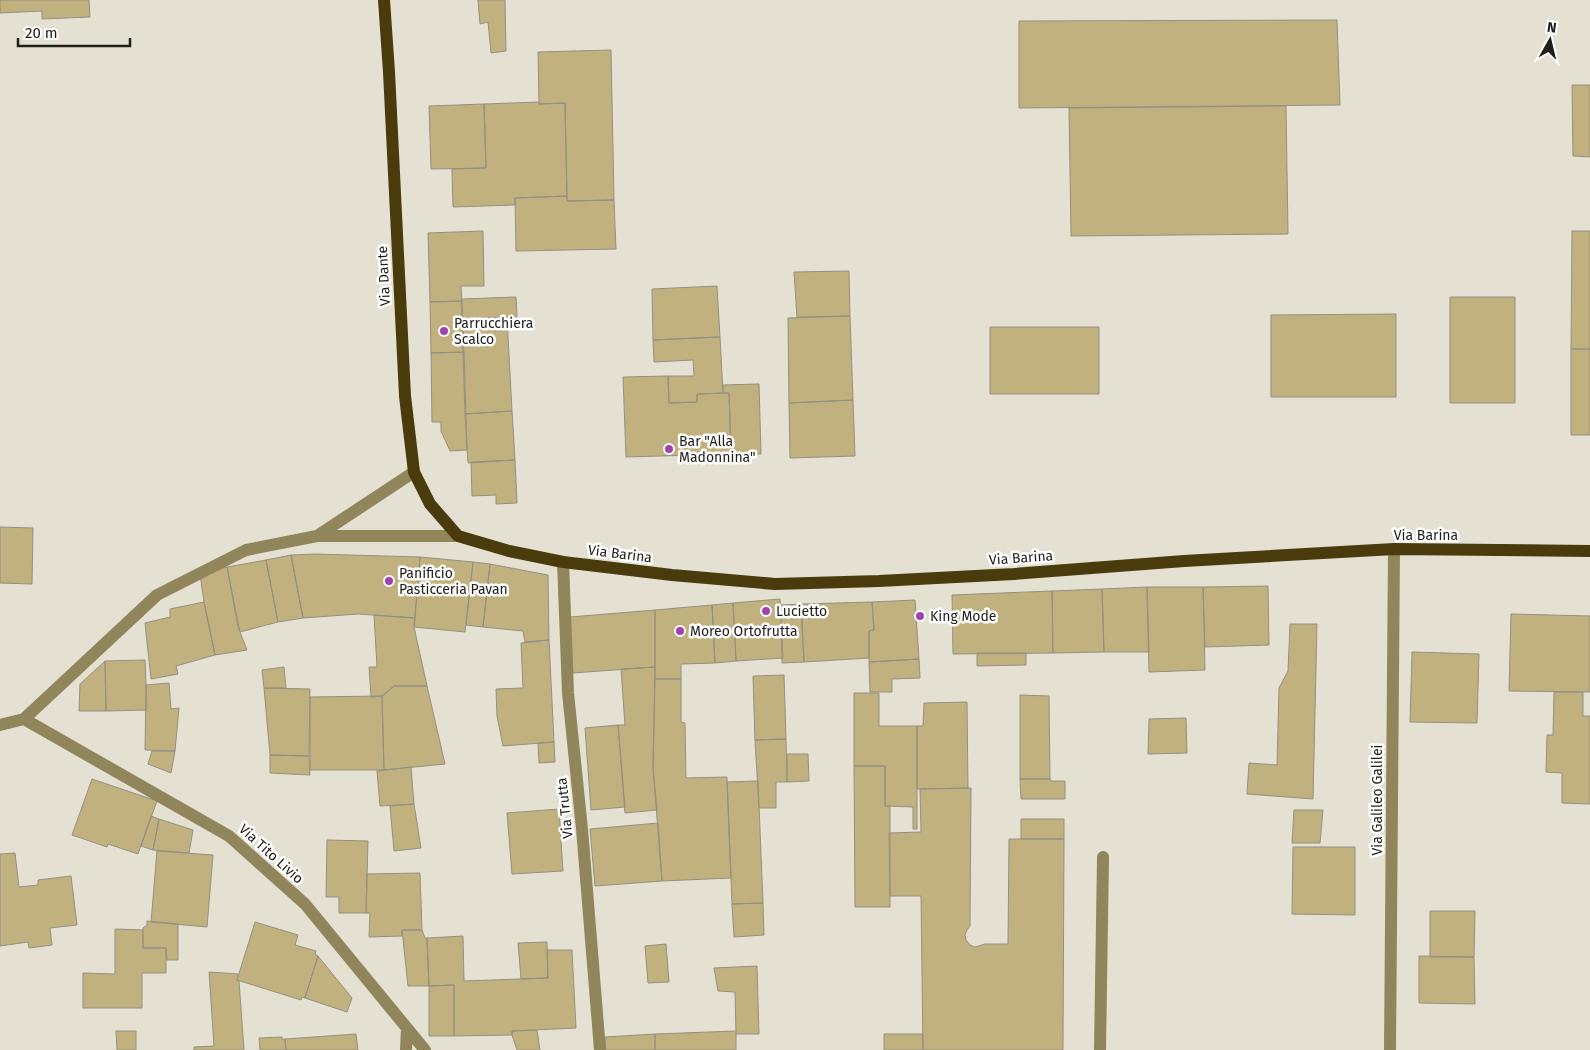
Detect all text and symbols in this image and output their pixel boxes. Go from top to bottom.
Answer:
scale bar [18,15,130,47]
north arrow [1525,15,1575,65]
text: N [1546,19,1558,37]
text: 20 m [25,24,58,42]
street label: Via Dante [374,245,394,307]
place label: Parrucchiera Scalco [454,315,533,348]
marker: Parrucchiera Scalco [438,325,450,337]
place label: Bar "Alla Madonnina" [679,433,756,466]
marker: Bar "Alla Madonnina" [663,443,675,455]
street label: Via Barina [1394,527,1458,544]
street label: Via Barina [587,542,653,566]
street label: Via Barina [988,547,1054,569]
place label: Panificio Pasticceria Pavan [399,565,508,598]
marker: Panificio Pasticceria Pavan [383,575,395,587]
place label: Lucietto [776,603,827,620]
marker: Lucietto [760,605,772,617]
place label: King Mode [930,608,996,625]
marker: King Mode [914,610,926,622]
place label: Moreo Ortofrutta [690,623,798,640]
marker: Moreo Ortofrutta [674,625,686,637]
street label: Via Galileo Galilei [1369,745,1386,855]
street label: Via Trutta [553,777,577,839]
street label: Via Tito Livio [235,821,307,887]

